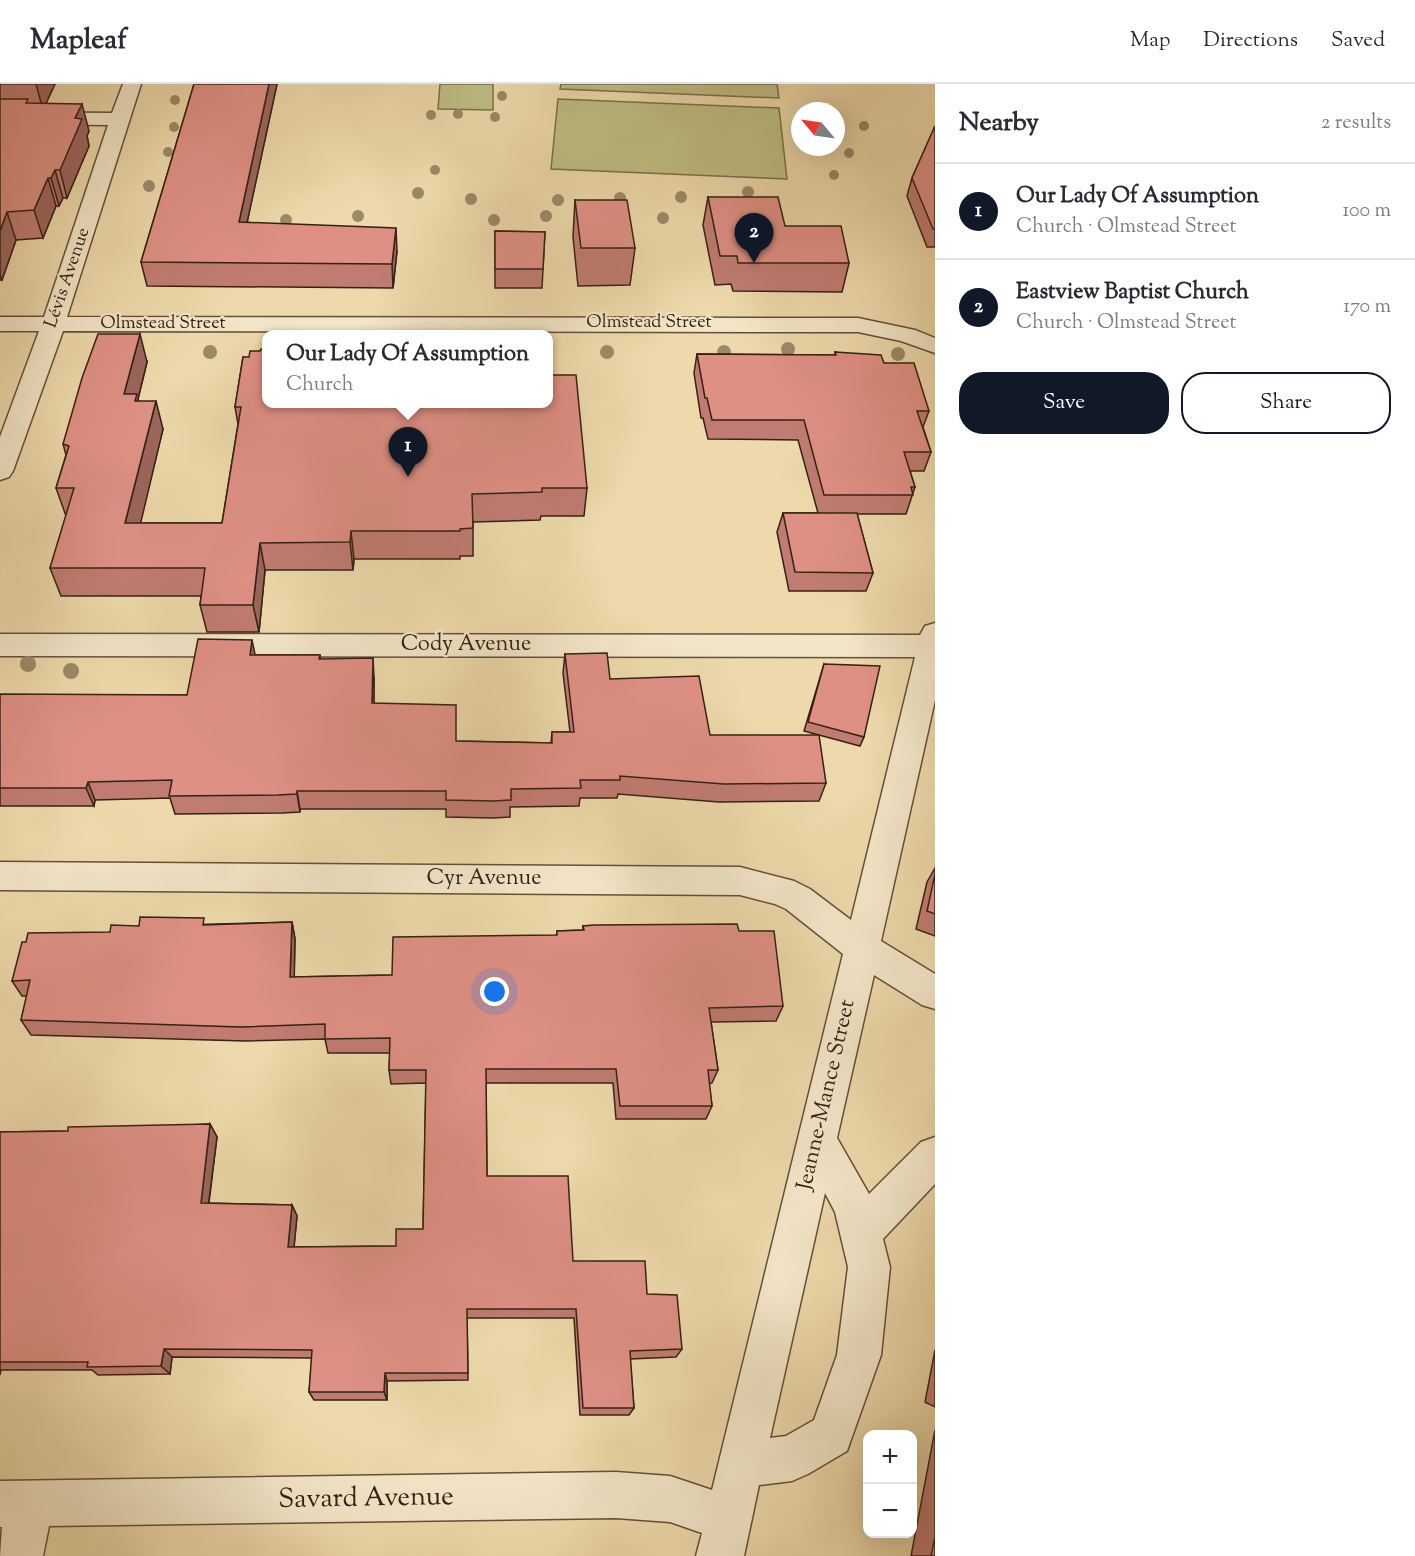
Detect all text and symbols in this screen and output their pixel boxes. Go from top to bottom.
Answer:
text: Mapleaf [30,21,127,61]
text: Map [1130,26,1170,56]
text: Directions [1203,26,1298,56]
text: Saved [1331,26,1385,56]
north arrow [791,102,845,156]
text: Nearby [959,105,1039,142]
text: 2 results [1321,109,1391,138]
text: Our Lady Of Assumption [1016,181,1259,213]
text: 1 [975,197,982,226]
text: 100 m [1342,197,1391,226]
text: Church · Olmstead Street [1016,213,1236,242]
pin: 2 [734,214,774,263]
street label: Lévis Avenue [39,224,97,332]
text: Eastview Baptist Church [1016,277,1249,309]
text: 2 [974,293,983,322]
text: 170 m [1343,293,1391,322]
text: Church · Olmstead Street [1016,309,1236,338]
street label: Olmstead Street [586,310,712,336]
street label: Olmstead Street [100,311,226,337]
popup [262,330,553,408]
text: Our Lady Of Assumption [286,339,529,371]
text: Church [286,371,353,400]
button: Save [959,372,1169,434]
button: Share [1181,372,1391,434]
pin: 1 [388,428,428,477]
street label: Cody Avenue [401,629,531,661]
street label: Cyr Avenue [427,863,541,895]
your location [480,977,509,1006]
street label: Jeanne-Mance Street [789,996,865,1194]
map controls [863,1430,917,1538]
button: + [863,1430,917,1484]
street label: Savard Avenue [278,1478,454,1520]
button: − [863,1484,917,1538]

